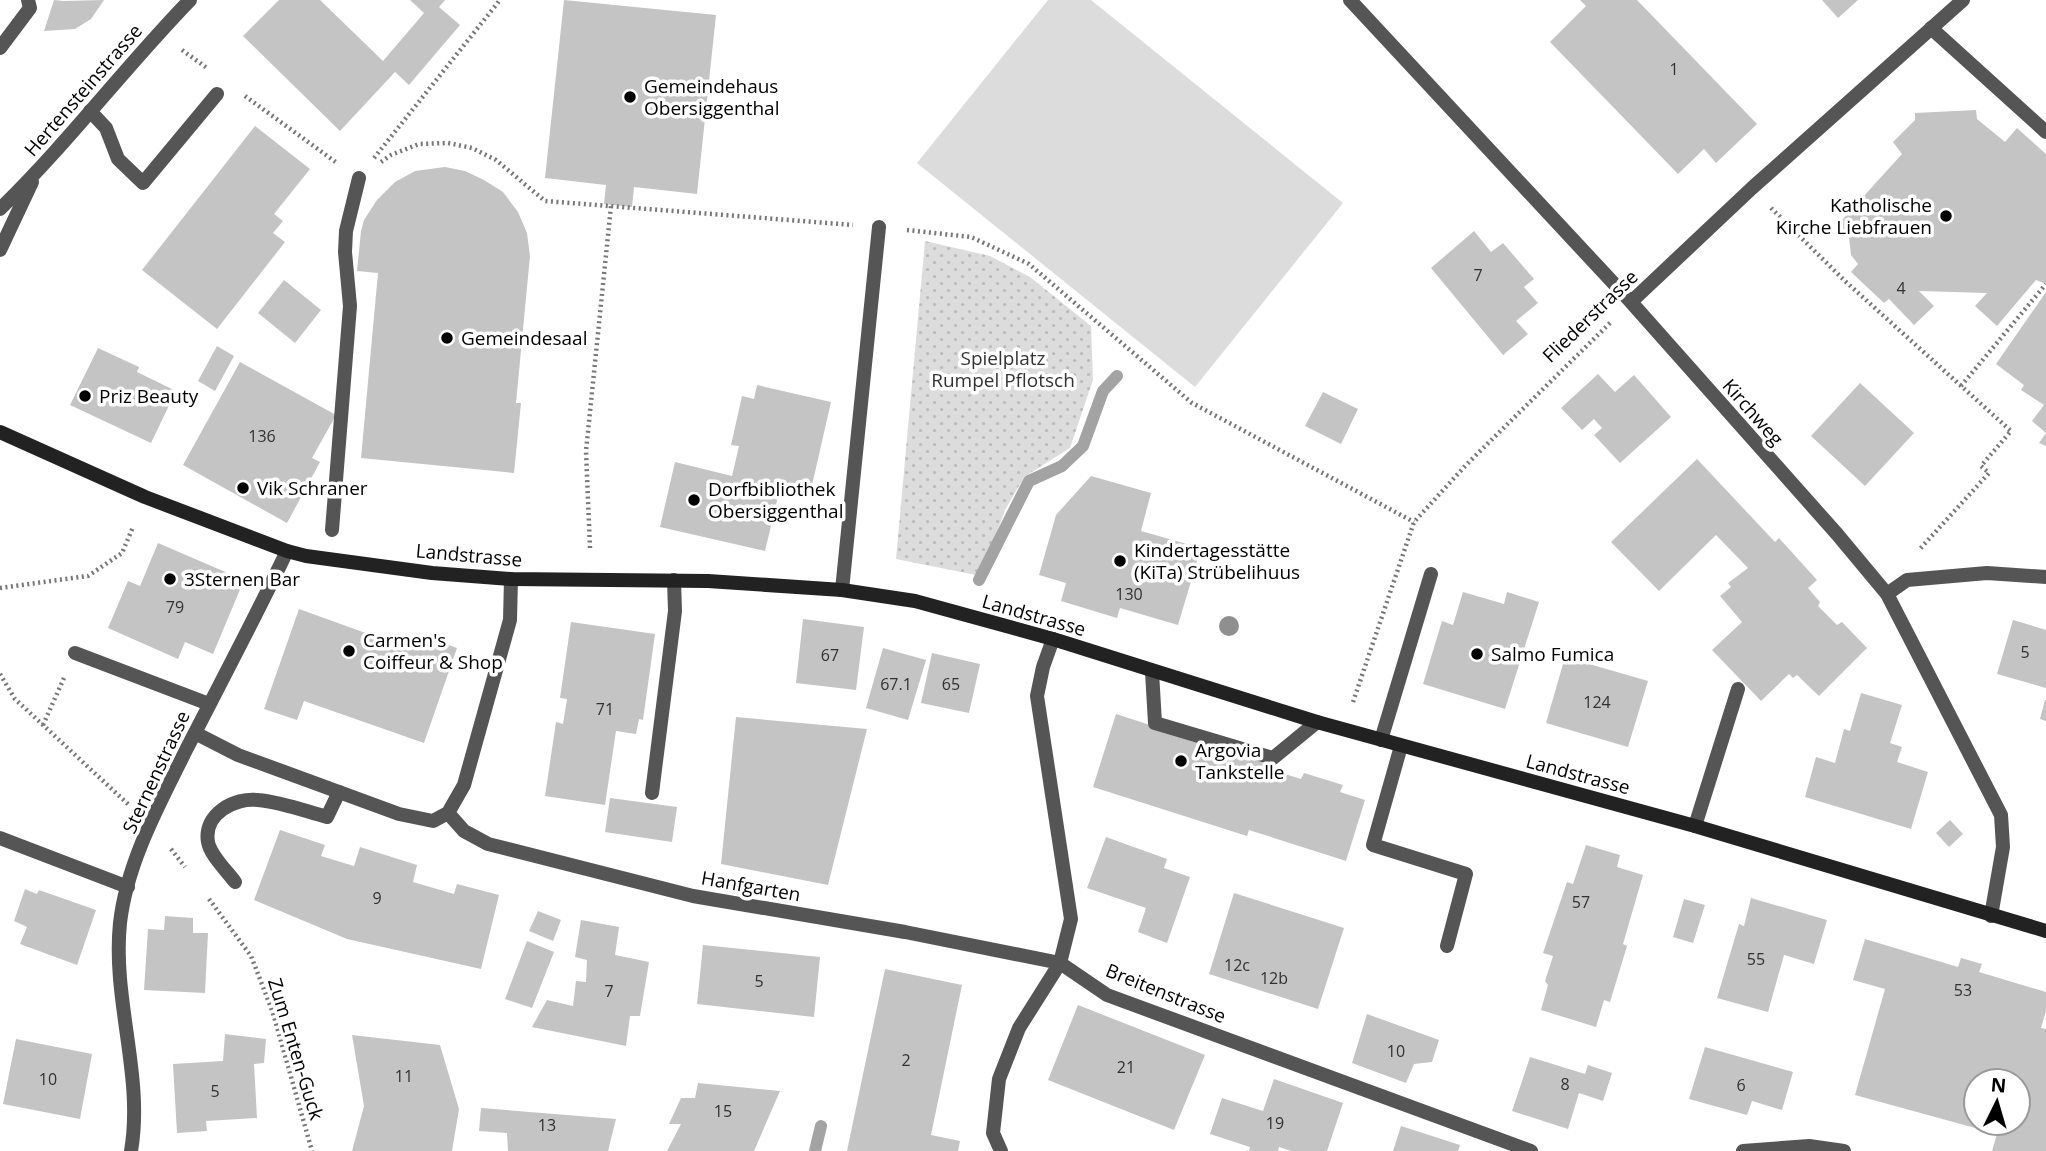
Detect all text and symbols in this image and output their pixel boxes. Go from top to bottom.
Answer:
street label: Hertensteinstrasse [18,18,148,162]
house number: 1 [1669,58,1679,80]
place label: Gemeindehaus Obersiggenthal [644,73,779,121]
marker: Gemeindehaus Obersiggenthal [622,89,638,105]
place label: Katholische Kirche Liebfrauen [1776,192,1932,240]
marker: Katholische Kirche Liebfrauen [1938,208,1954,224]
house number: 7 [1473,264,1483,286]
street label: Fliederstrasse [1537,264,1643,368]
house number: 4 [1896,277,1906,299]
place label: Gemeindesaal [461,325,587,351]
marker: Gemeindesaal [439,330,455,346]
park label: Spielplatz Rumpel Pflotsch [931,345,1075,393]
street label: Kirchweg [1717,373,1789,451]
place label: Priz Beauty [99,383,199,409]
marker: Priz Beauty [77,388,93,404]
house number: 136 [248,425,276,447]
place label: Vik Schraner [257,475,368,501]
place label: Dorfbibliothek Obersiggenthal [708,476,843,524]
marker: Vik Schraner [235,480,251,496]
marker: Dorfbibliothek Obersiggenthal [686,492,702,508]
street label: Landstrasse [415,537,523,573]
place label: Kindertagesstätte (KiTa) Strübelihuus [1134,537,1300,585]
marker: Kindertagesstätte (KiTa) Strübelihuus [1112,553,1128,569]
place label: 3Sternen Bar [184,566,300,592]
marker: 3Sternen Bar [162,571,178,587]
house number: 130 [1115,583,1143,605]
street label: Landstrasse [979,588,1089,642]
house number: 79 [166,596,184,618]
place label: Carmen's Coiffeur & Shop [363,627,503,675]
place label: Salmo Fumica [1491,641,1614,667]
house number: 5 [2020,641,2030,663]
marker: Carmen's Coiffeur & Shop [341,643,357,659]
house number: 67 [821,644,839,666]
marker: Salmo Fumica [1469,646,1485,662]
house number: 67.1 [880,673,912,695]
house number: 65 [942,673,960,695]
house number: 124 [1583,691,1611,713]
house number: 71 [596,698,614,720]
street label: Sternenstrasse [116,706,196,838]
place label: Argovia Tankstelle [1195,737,1284,785]
street label: Landstrasse [1523,748,1633,800]
marker: Argovia Tankstelle [1173,753,1189,769]
street label: Hanfgarten [699,864,803,908]
house number: 9 [372,887,382,909]
house number: 57 [1572,891,1590,913]
house number: 55 [1747,948,1765,970]
house number: 12c [1224,954,1250,976]
street label: Breitenstrasse [1102,957,1230,1029]
house number: 12b [1260,967,1288,989]
house number: 5 [754,970,764,992]
street label: Zum Enten-Guck [262,975,330,1123]
house number: 53 [1954,979,1972,1001]
house number: 7 [604,980,614,1002]
house number: 10 [1387,1040,1405,1062]
house number: 2 [901,1049,911,1071]
house number: 21 [1117,1056,1135,1078]
house number: 11 [395,1065,413,1087]
north arrow [1962,1067,2032,1137]
house number: 10 [39,1068,57,1090]
text: N [1990,1071,2007,1099]
house number: 8 [1560,1073,1570,1095]
house number: 6 [1736,1074,1746,1096]
house number: 5 [210,1080,220,1102]
house number: 15 [714,1100,732,1122]
house number: 19 [1266,1112,1284,1134]
house number: 13 [538,1114,556,1136]

